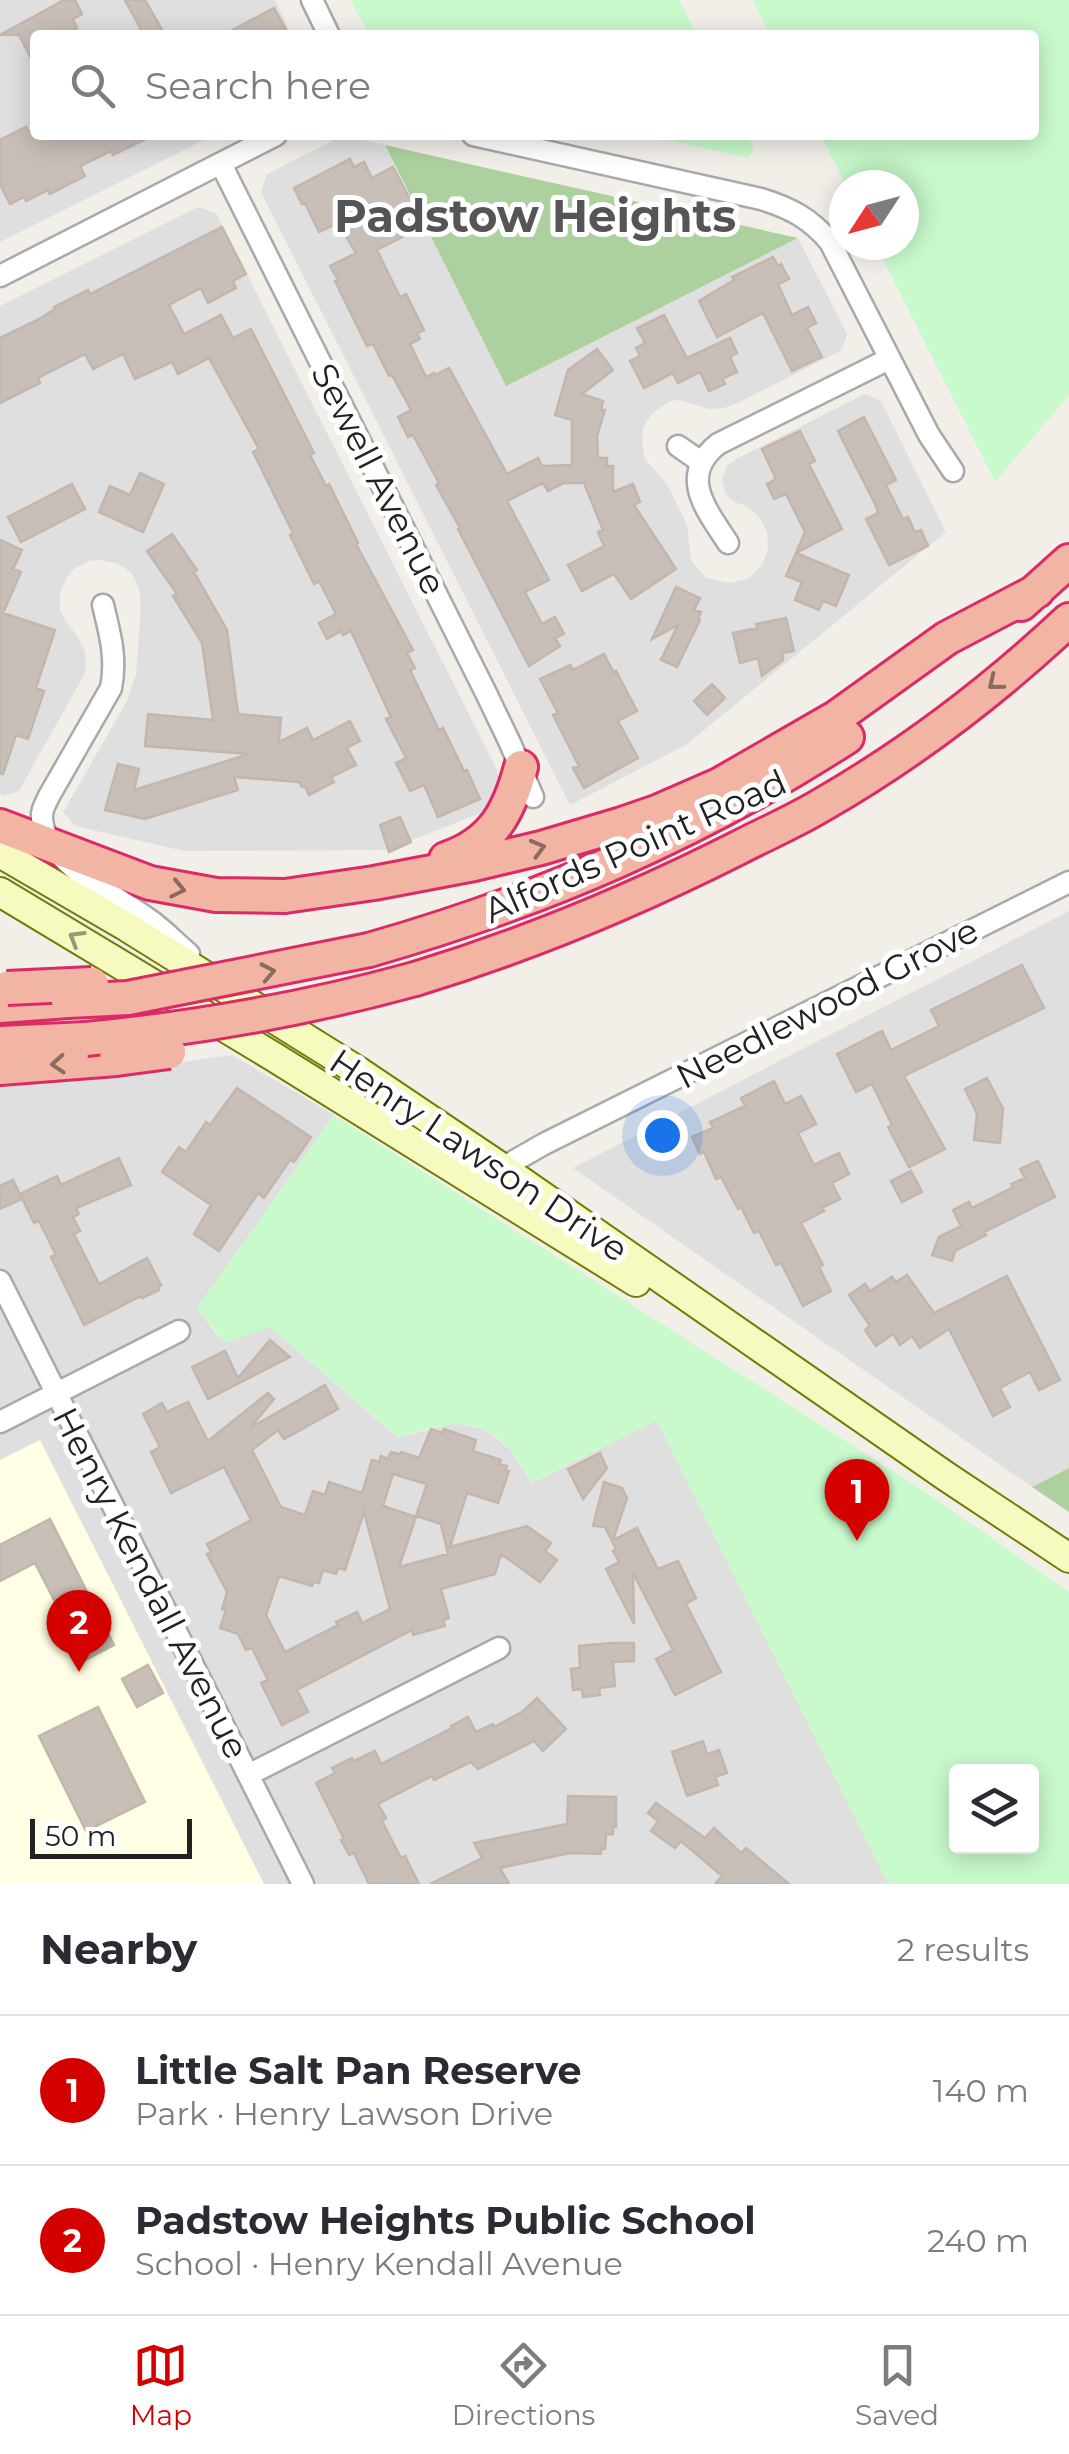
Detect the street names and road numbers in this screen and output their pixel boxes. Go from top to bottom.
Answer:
street label: Sewell Avenue [302,356,456,602]
street label: Alfords Point Road [477,760,793,932]
street label: Needlewood Grove [669,908,985,1098]
street label: Henry Lawson Drive [322,1039,636,1271]
street label: Henry Kendall Avenue [44,1400,258,1766]

